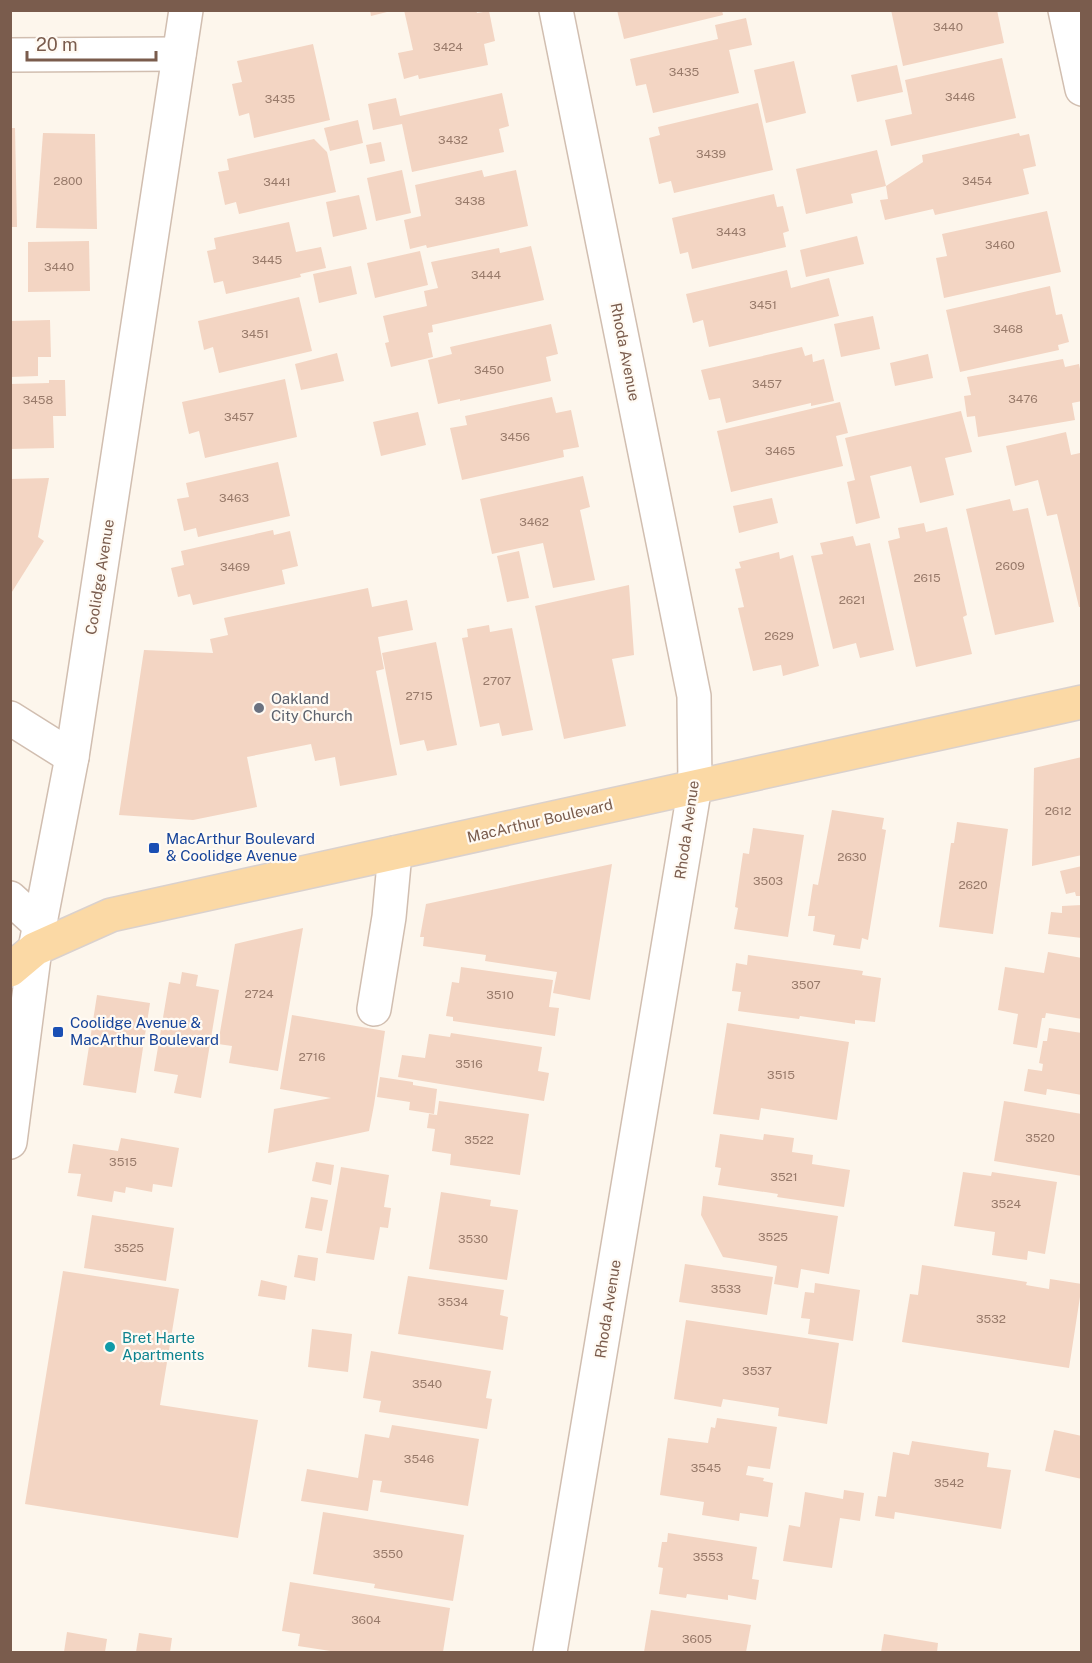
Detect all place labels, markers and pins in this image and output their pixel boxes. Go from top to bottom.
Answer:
place label: Oakland City Church [271,690,353,724]
marker: Oakland City Church [252,701,266,715]
place label: MacArthur Boulevard & Coolidge Avenue [166,830,315,864]
marker: MacArthur Boulevard & Coolidge Avenue [147,841,161,855]
place label: Coolidge Avenue & MacArthur Boulevard [70,1014,219,1048]
marker: Coolidge Avenue & MacArthur Boulevard [51,1025,65,1039]
place label: Bret Harte Apartments [122,1329,204,1363]
marker: Bret Harte Apartments [103,1340,117,1354]

